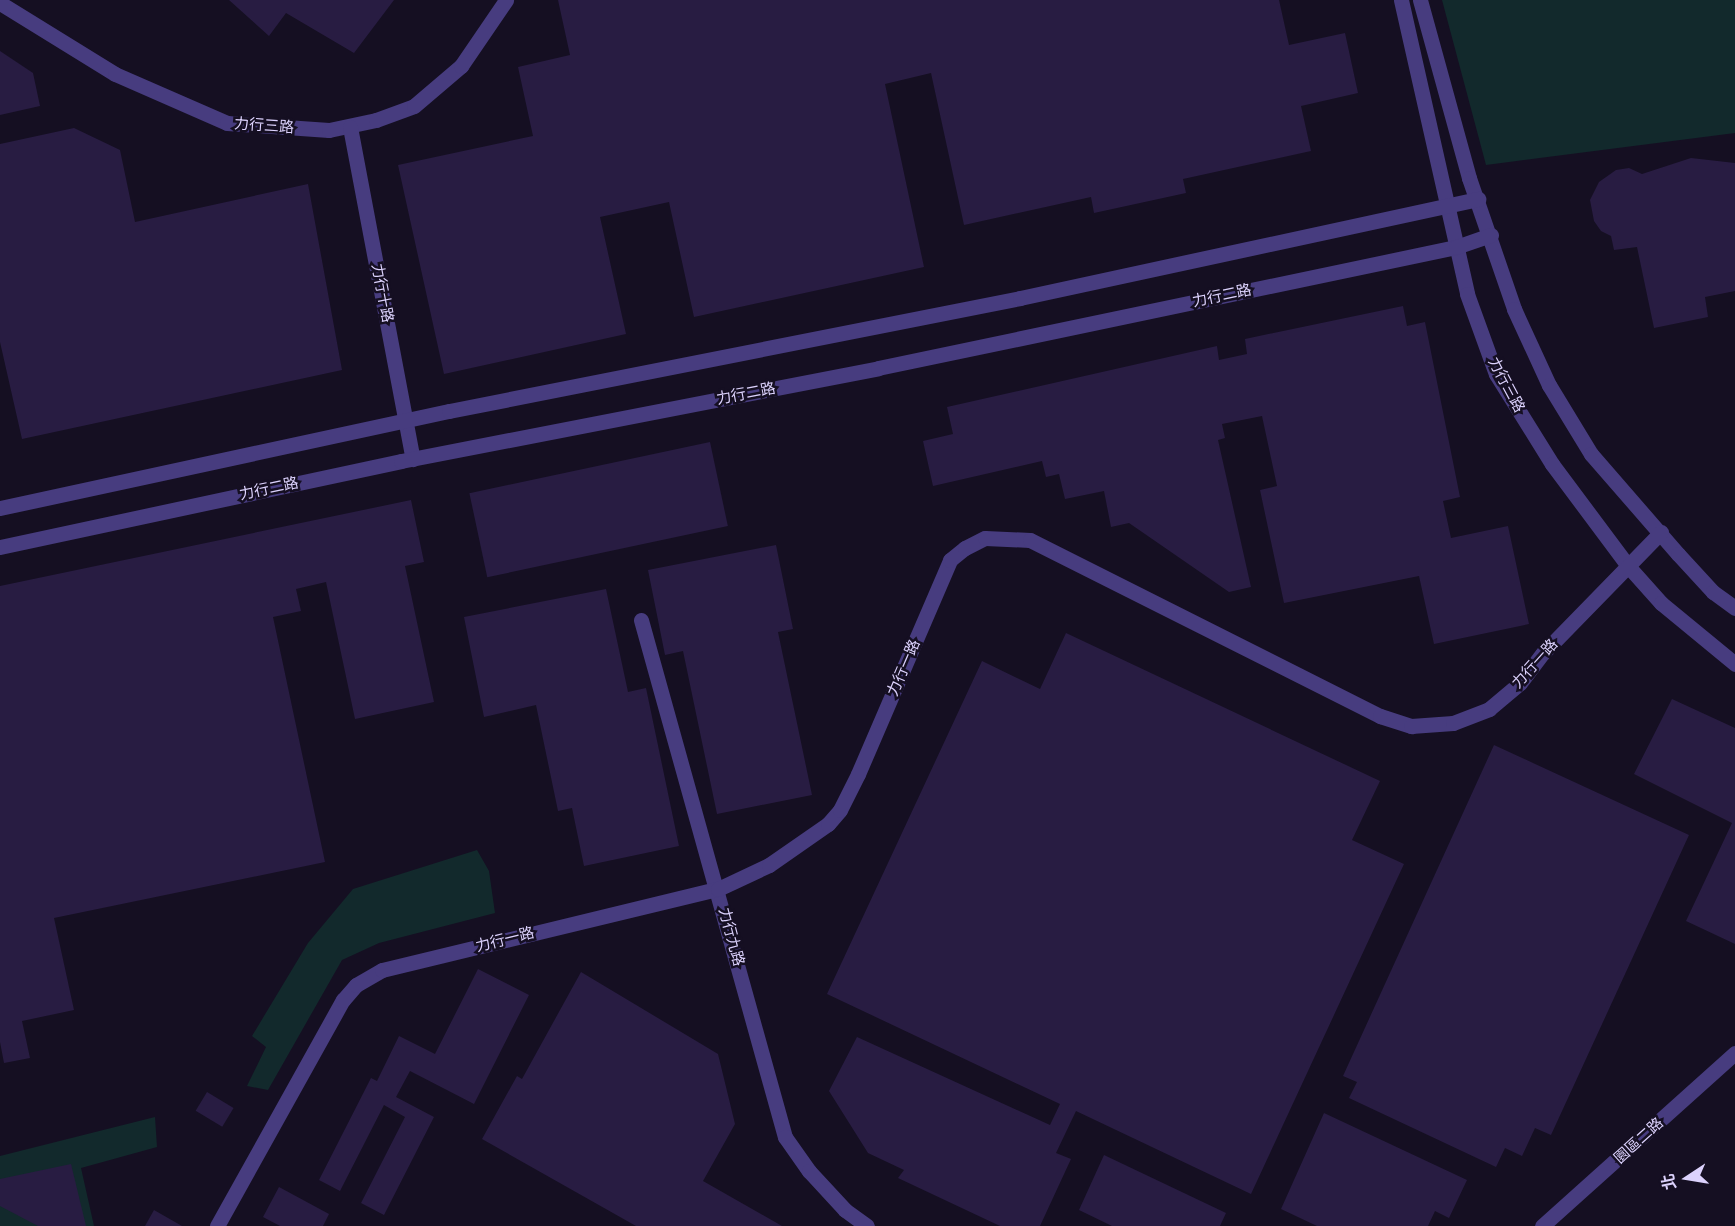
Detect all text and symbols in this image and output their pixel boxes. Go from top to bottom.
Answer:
street label: 力行三路 [233,115,295,137]
street label: 力行十路 [367,262,397,324]
street label: 力行二路 [1191,281,1253,311]
street label: 力行三路 [1484,354,1528,416]
street label: 力行二路 [715,379,777,409]
street label: 力行二路 [238,474,300,504]
street label: 力行一路 [1508,636,1562,692]
street label: 力行一路 [884,637,924,699]
street label: 力行九路 [715,906,747,968]
street label: 力行一路 [474,924,536,956]
street label: 園區二路 [1611,1114,1667,1168]
north arrow [1657,1148,1717,1208]
text: 北 [1658,1172,1680,1192]

